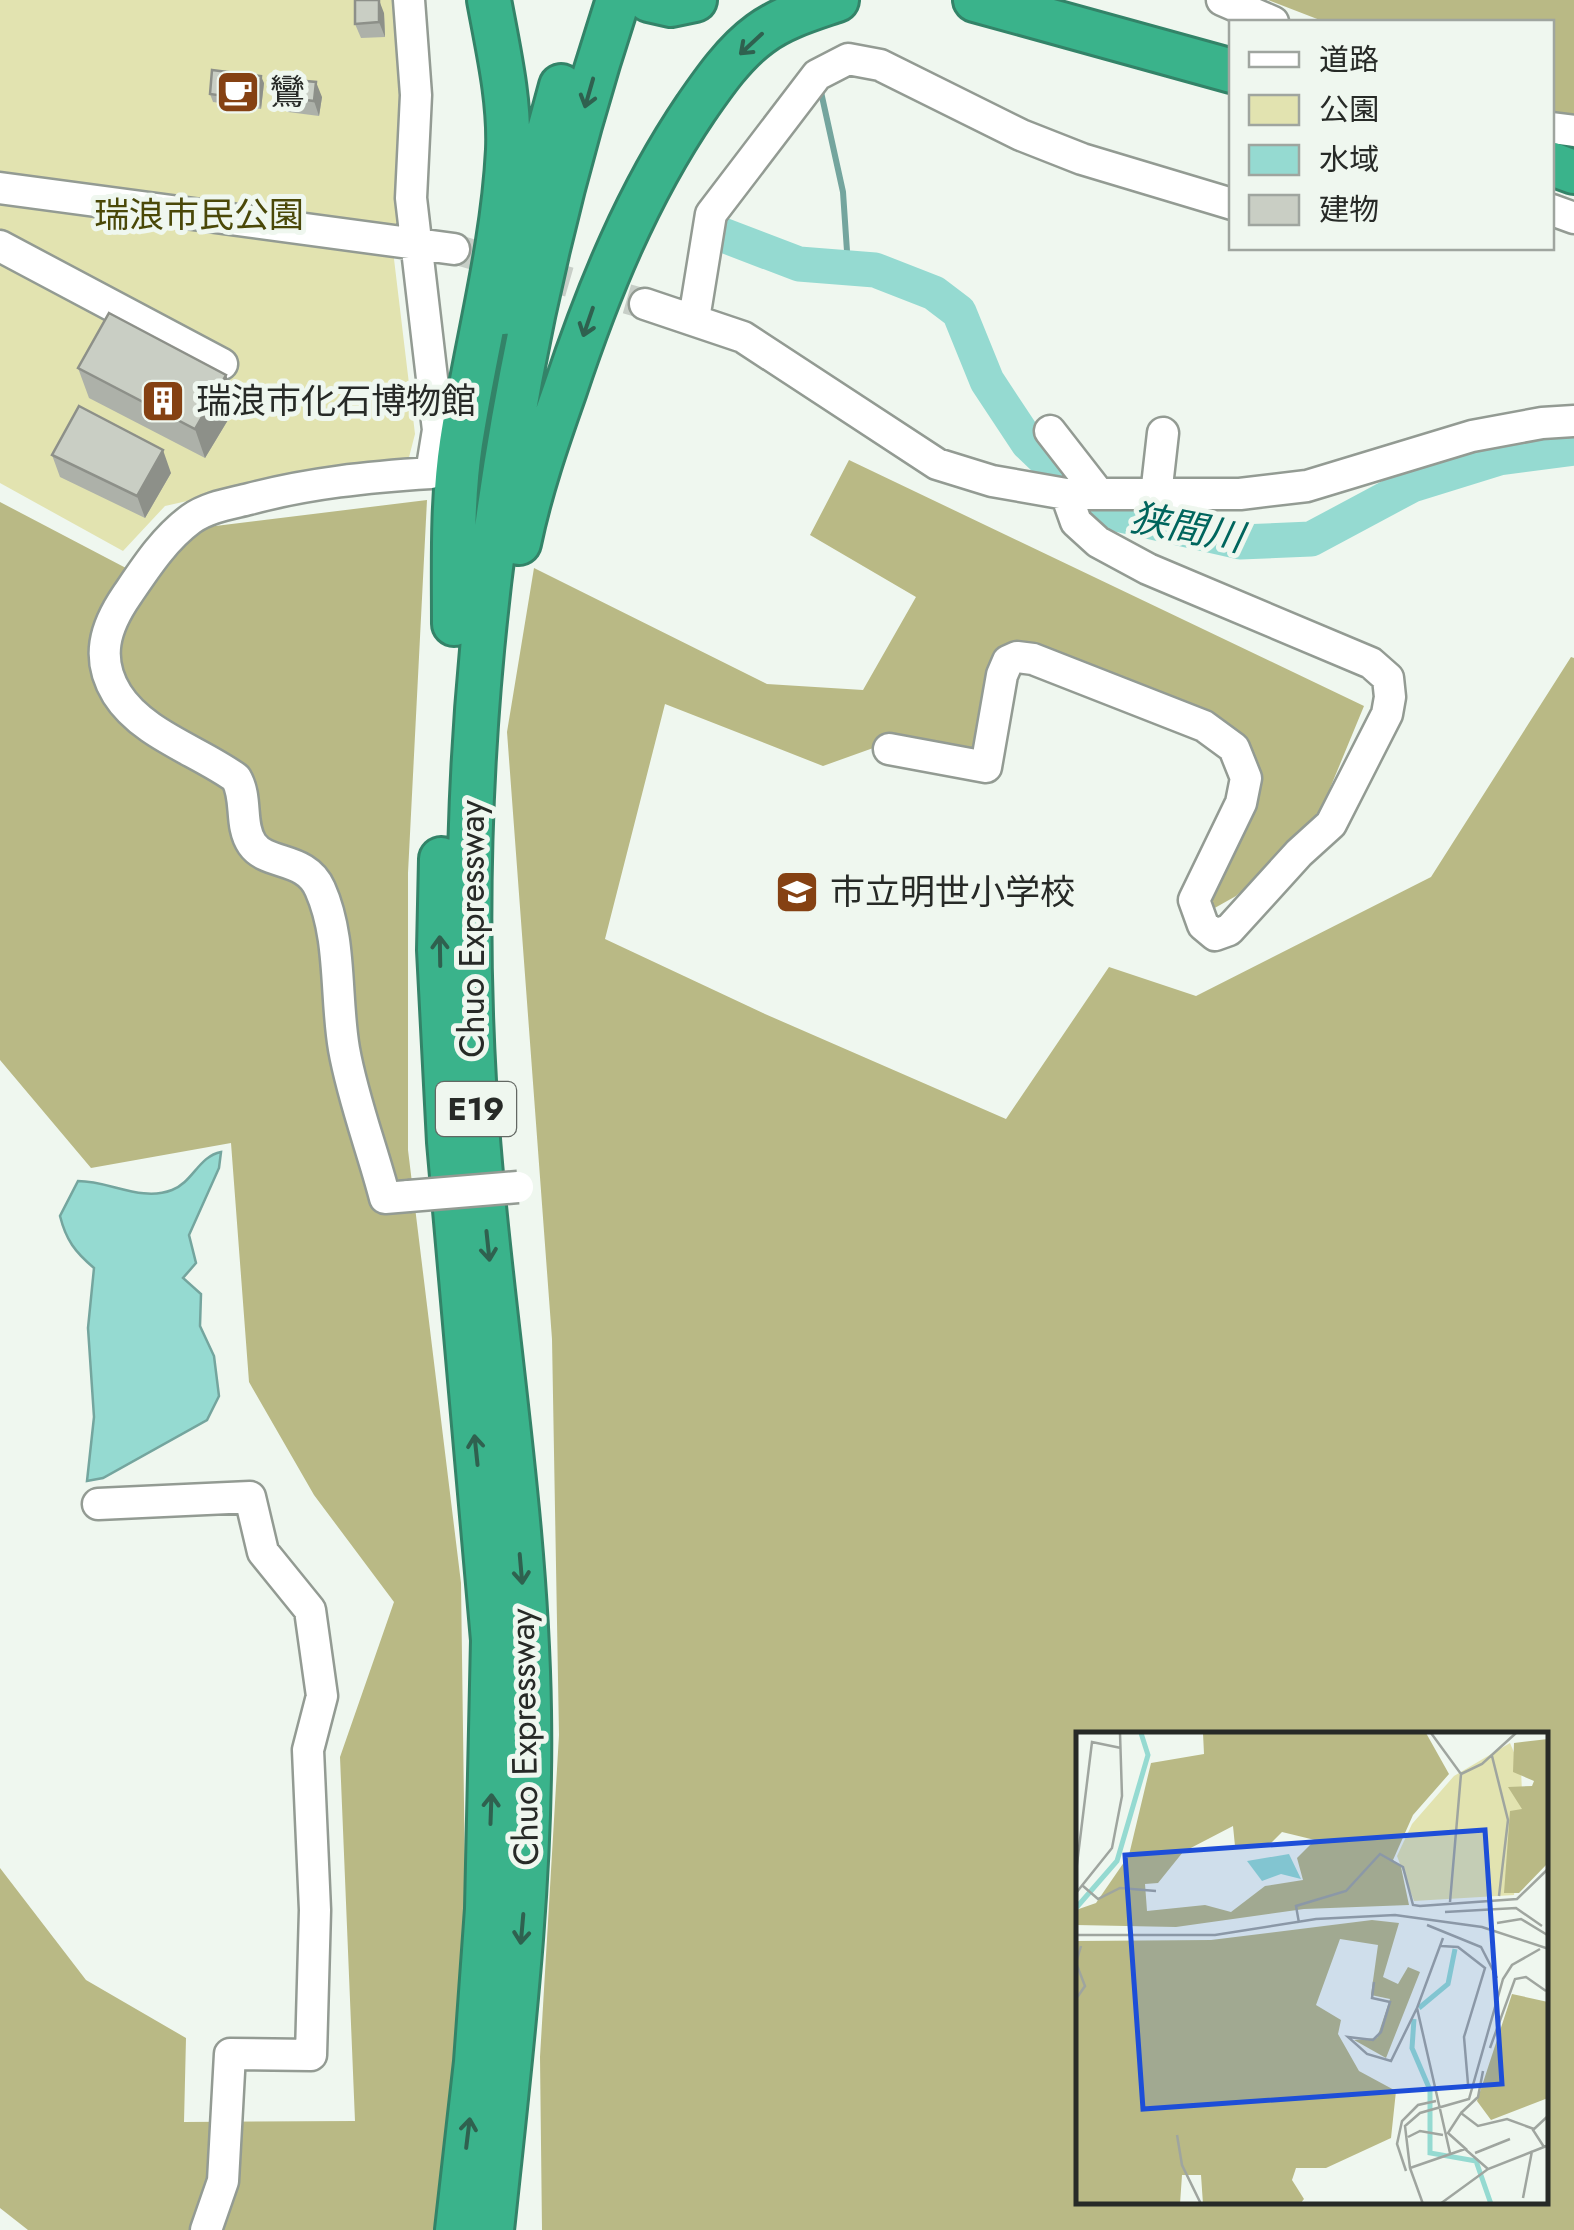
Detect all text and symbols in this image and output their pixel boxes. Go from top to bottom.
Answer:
legend [1229,20,1554,250]
one-way arrow [739,32,764,55]
text: 道路 [1319,38,1379,81]
place label: 鸞 [270,67,305,117]
cafe icon: 鸞 [215,69,261,115]
one-way arrow [579,77,597,108]
text: 公園 [1319,88,1379,131]
text: 水域 [1319,138,1379,181]
text: 建物 [1319,188,1379,231]
park label: 瑞浪市民公園 [94,190,304,240]
one-way arrow [578,305,596,336]
place label: 瑞浪市化石博物館 [196,376,476,426]
building icon: 瑞浪市化石博物館 [140,378,186,424]
water label: 狭間川 [1126,489,1252,566]
street label: Chuo Expressway [447,800,497,1058]
place label: 市立明世小学校 [830,867,1075,917]
school or university icon: 市立明世小学校 [774,869,820,915]
one-way arrow [430,936,450,968]
road number: E19 [436,1082,516,1136]
one-way arrow [479,1229,498,1261]
one-way arrow [466,1434,485,1467]
one-way arrow [512,1552,531,1585]
street label: Chuo Expressway [497,1607,551,1866]
inset map [1076,1732,1549,2205]
one-way arrow [481,1794,500,1826]
one-way arrow [512,1912,531,1944]
one-way arrow [459,2118,478,2150]

